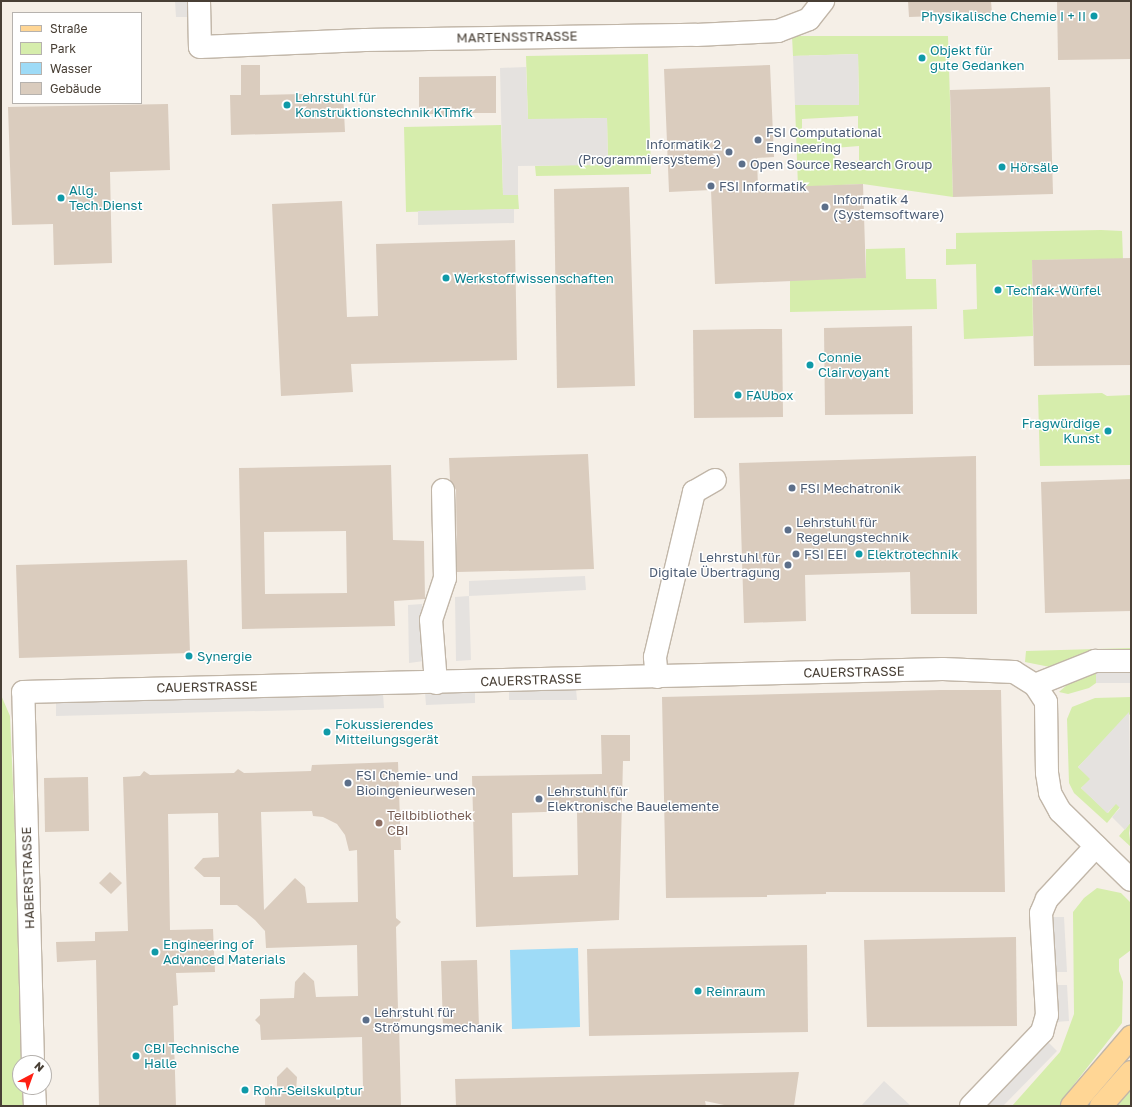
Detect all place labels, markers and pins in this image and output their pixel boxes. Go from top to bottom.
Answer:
place label: Physikalische Chemie I + II [921,8,1086,24]
marker: Physikalische Chemie I + II [1089,11,1099,21]
place label: Objekt für gute Gedanken [930,43,1025,74]
marker: Objekt für gute Gedanken [917,53,927,63]
place label: Lehrstuhl für Konstruktionstechnik KTmfk [295,90,473,121]
marker: Lehrstuhl für Konstruktionstechnik KTmfk [282,100,292,110]
place label: FSI Computational Engineering [766,125,882,156]
marker: FSI Computational Engineering [753,135,763,145]
place label: Informatik 2 (Programmiersysteme) [578,137,721,168]
marker: Informatik 2 (Programmiersysteme) [724,147,734,157]
place label: Open Source Research Group [750,156,932,172]
marker: Open Source Research Group [737,159,747,169]
place label: Hörsäle [1010,159,1059,175]
marker: Hörsäle [997,162,1007,172]
place label: FSI Informatik [719,178,807,194]
marker: FSI Informatik [706,181,716,191]
place label: Allg. Tech.Dienst [69,183,143,214]
place label: Informatik 4 (Systemsoftware) [833,192,944,223]
marker: Allg. Tech.Dienst [56,193,66,203]
marker: Informatik 4 (Systemsoftware) [820,202,830,212]
place label: Werkstoffwissenschaften [454,270,614,286]
marker: Werkstoffwissenschaften [441,273,451,283]
place label: Techfak-Würfel [1006,282,1101,298]
marker: Techfak-Würfel [993,285,1003,295]
place label: Connie Clairvoyant [818,350,889,381]
marker: Connie Clairvoyant [805,360,815,370]
place label: FAUbox [746,387,793,403]
marker: FAUbox [733,390,743,400]
place label: Fragwürdige Kunst [1022,416,1100,447]
marker: Fragwürdige Kunst [1103,426,1113,436]
place label: FSI Mechatronik [800,480,901,496]
marker: FSI Mechatronik [787,483,797,493]
place label: Lehrstuhl für Regelungstechnik [796,515,909,546]
marker: Lehrstuhl für Regelungstechnik [783,525,793,535]
place label: FSI EEI [804,546,847,562]
place label: Elektrotechnik [867,546,959,562]
marker: FSI EEI [791,549,801,559]
marker: Elektrotechnik [854,549,864,559]
place label: Lehrstuhl für Digitale Übertragung [649,550,780,581]
marker: Lehrstuhl für Digitale Übertragung [783,560,793,570]
place label: Synergie [197,648,252,664]
marker: Synergie [184,651,194,661]
place label: Fokussierendes Mitteilungsgerät [335,717,439,748]
marker: Fokussierendes Mitteilungsgerät [322,727,332,737]
place label: FSI Chemie- und Bioingenieurwesen [356,768,476,799]
marker: FSI Chemie- und Bioingenieurwesen [343,778,353,788]
place label: Lehrstuhl für Elektronische Bauelemente [547,784,719,815]
marker: Lehrstuhl für Elektronische Bauelemente [534,794,544,804]
place label: Teilbibliothek CBI [387,808,472,839]
marker: Teilbibliothek CBI [374,818,384,828]
place label: Engineering of Advanced Materials [163,937,286,968]
marker: Engineering of Advanced Materials [150,947,160,957]
place label: Reinraum [706,983,765,999]
marker: Reinraum [693,986,703,996]
place label: Lehrstuhl für Strömungsmechanik [374,1005,503,1036]
marker: Lehrstuhl für Strömungsmechanik [361,1015,371,1025]
place label: CBI Technische Halle [144,1041,239,1072]
marker: CBI Technische Halle [131,1051,141,1061]
place label: Rohr-Seilskulptur [253,1082,363,1098]
marker: Rohr-Seilskulptur [240,1085,250,1095]

